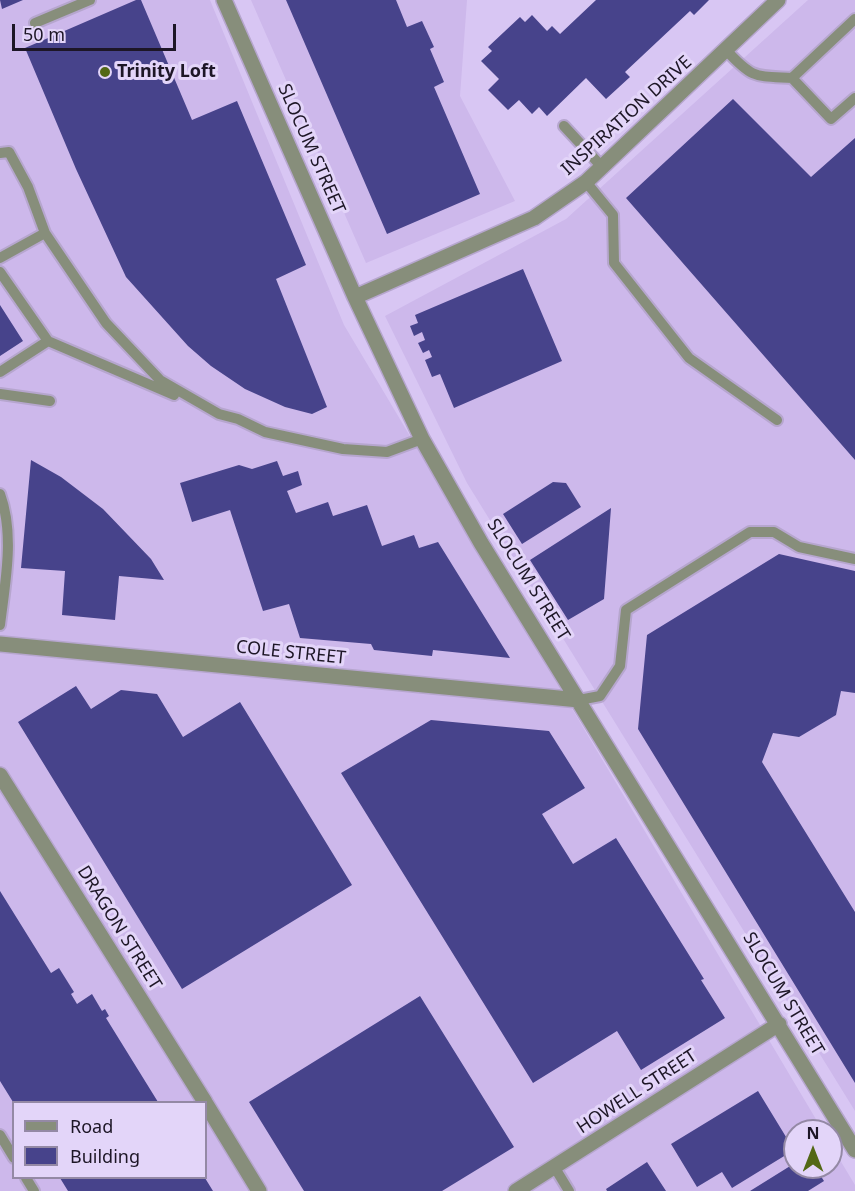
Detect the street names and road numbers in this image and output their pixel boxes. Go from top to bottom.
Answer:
street label: INSPIRATION DRIVE [557,52,697,180]
street label: SLOCUM STREET [273,81,349,217]
street label: SLOCUM STREET [482,515,574,645]
street label: COLE STREET [235,636,347,670]
street label: DRAGON STREET [72,862,166,994]
street label: SLOCUM STREET [738,929,828,1059]
street label: HOWELL STREET [573,1045,701,1139]

